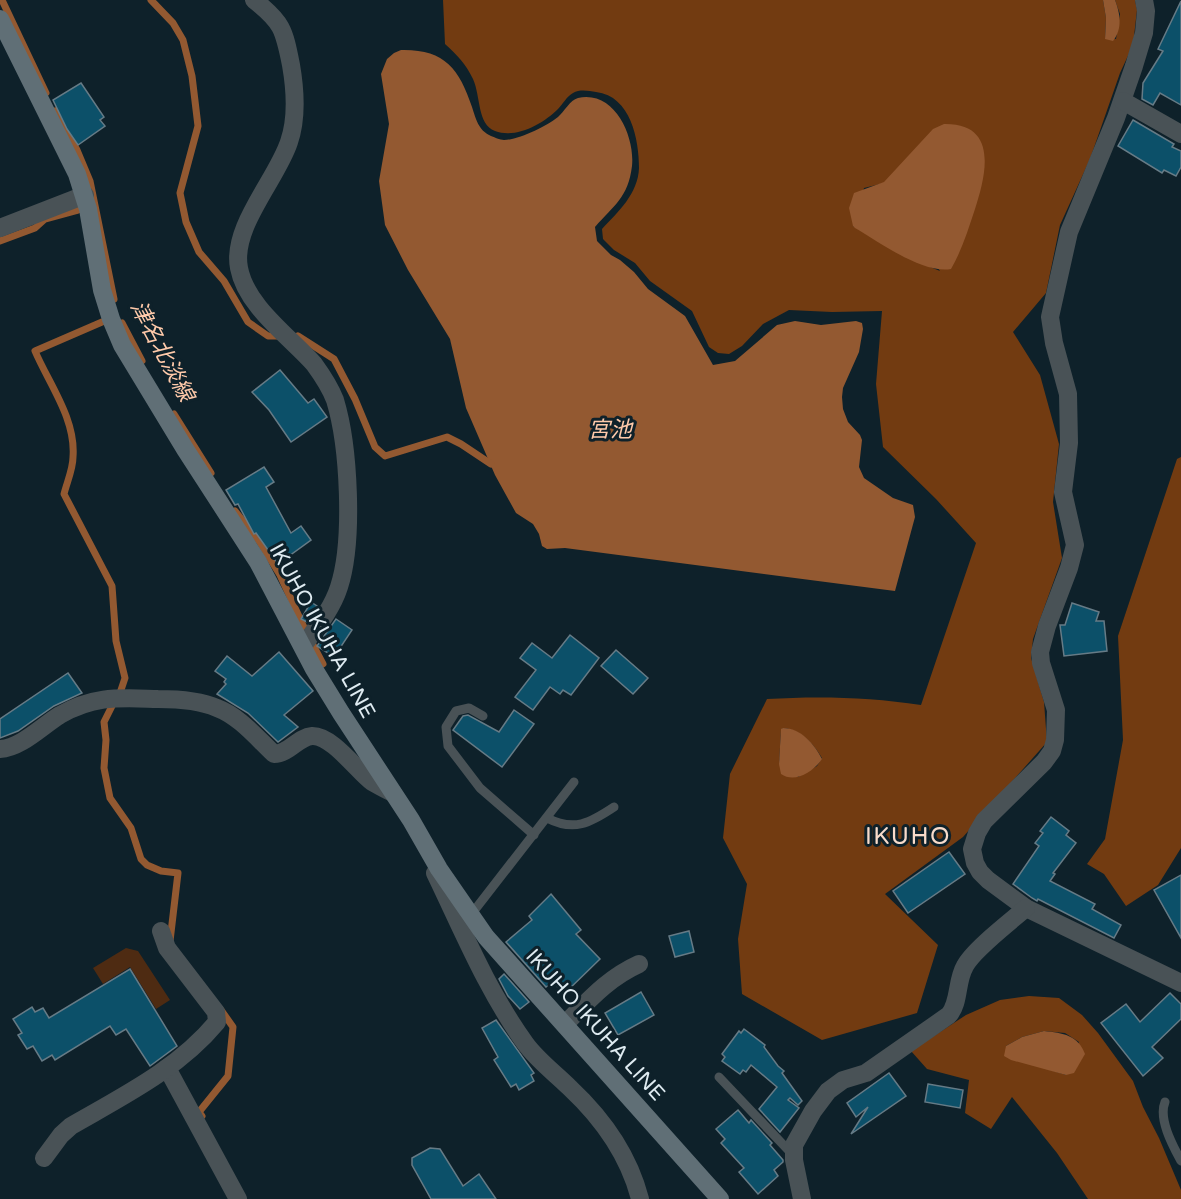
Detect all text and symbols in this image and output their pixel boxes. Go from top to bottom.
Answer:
water label: 津名北淡線 [125,296,201,408]
water label: 宮池 [588,417,634,443]
street label: IKUHO IKUHA LINE [264,539,380,723]
district label: IKUHO [865,822,951,851]
street label: IKUHO IKUHA LINE [520,944,670,1106]

